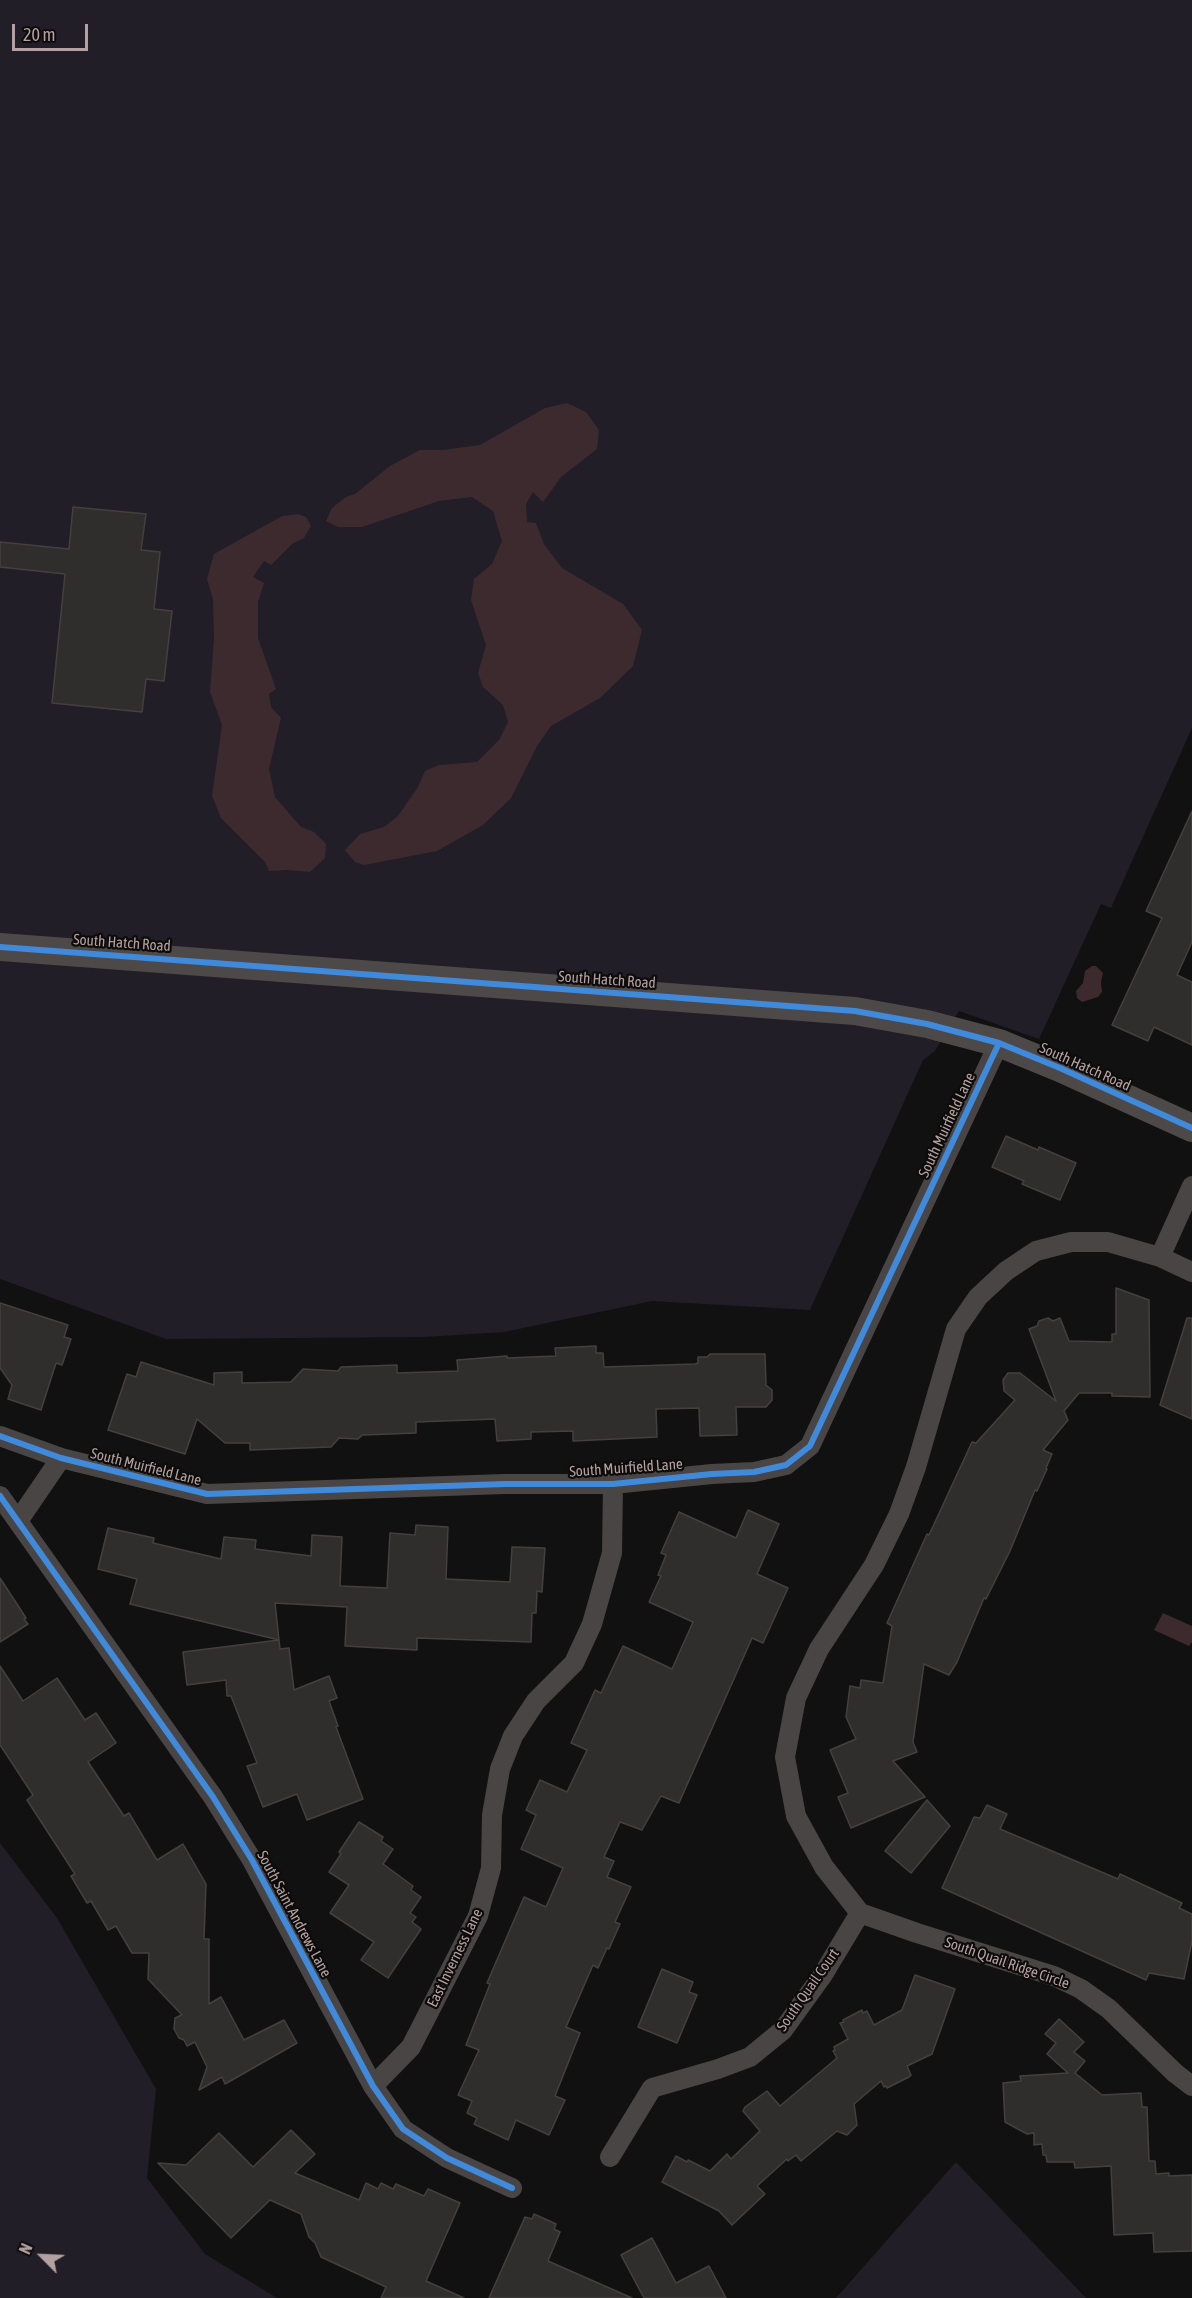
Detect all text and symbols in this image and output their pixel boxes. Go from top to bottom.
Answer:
scale bar [15,12,92,50]
text: 20 m [23,24,55,45]
street label: South Hatch Road [73,931,171,955]
street label: South Hatch Road [558,968,656,992]
street label: South Hatch Road [1037,1039,1133,1095]
street label: South Muirfield Lane [915,1070,979,1180]
street label: South Muirfield Lane [89,1445,203,1489]
street label: South Muirfield Lane [569,1455,683,1481]
street label: South Saint Andrews Lane [253,1848,335,1980]
street label: East Inverness Lane [423,1906,487,2010]
street label: South Quail Ridge Circle [942,1933,1072,1993]
street label: South Quail Court [773,1945,843,2035]
north arrow [12,2226,72,2286]
text: N [15,2241,36,2257]

